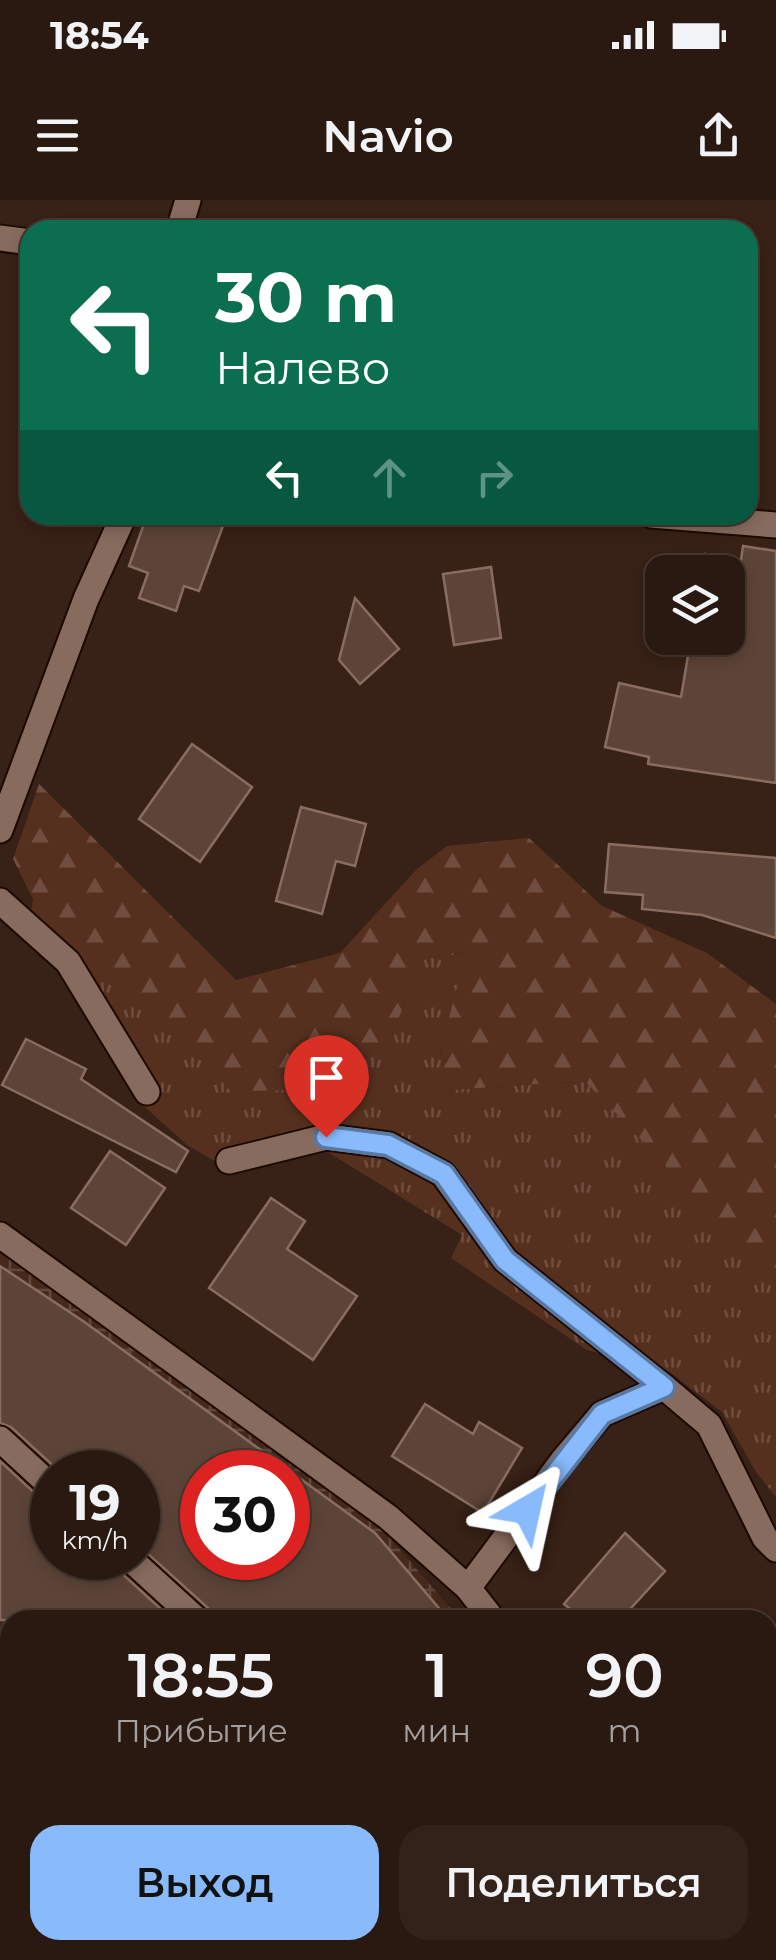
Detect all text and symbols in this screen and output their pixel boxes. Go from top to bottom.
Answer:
text: 18:54 [50,12,149,59]
icon: menu [30,108,85,163]
text: Navio [322,108,454,163]
icon: share [691,108,746,163]
text: 30 m [215,254,397,340]
icon: left [50,260,180,390]
text: Налево [215,340,390,395]
icon: left [257,450,312,505]
icon: ahead [362,450,417,505]
icon: right [467,450,522,505]
map controls [645,555,745,655]
button: layers [645,555,745,655]
pin [284,1035,369,1138]
icon: arrive [299,1050,354,1105]
speed limit sign: 30 [180,1450,310,1580]
position arrow [475,1458,579,1562]
text: 19 [69,1472,121,1533]
text: km/h [62,1525,128,1555]
text: 18:55 [128,1639,274,1712]
text: 1 [425,1639,448,1712]
text: 90 [586,1639,664,1712]
text: Прибытие [114,1711,288,1750]
text: мин [402,1711,471,1750]
text: m [608,1711,642,1750]
button: Выход [30,1825,379,1940]
button: Поделиться [399,1825,748,1940]

